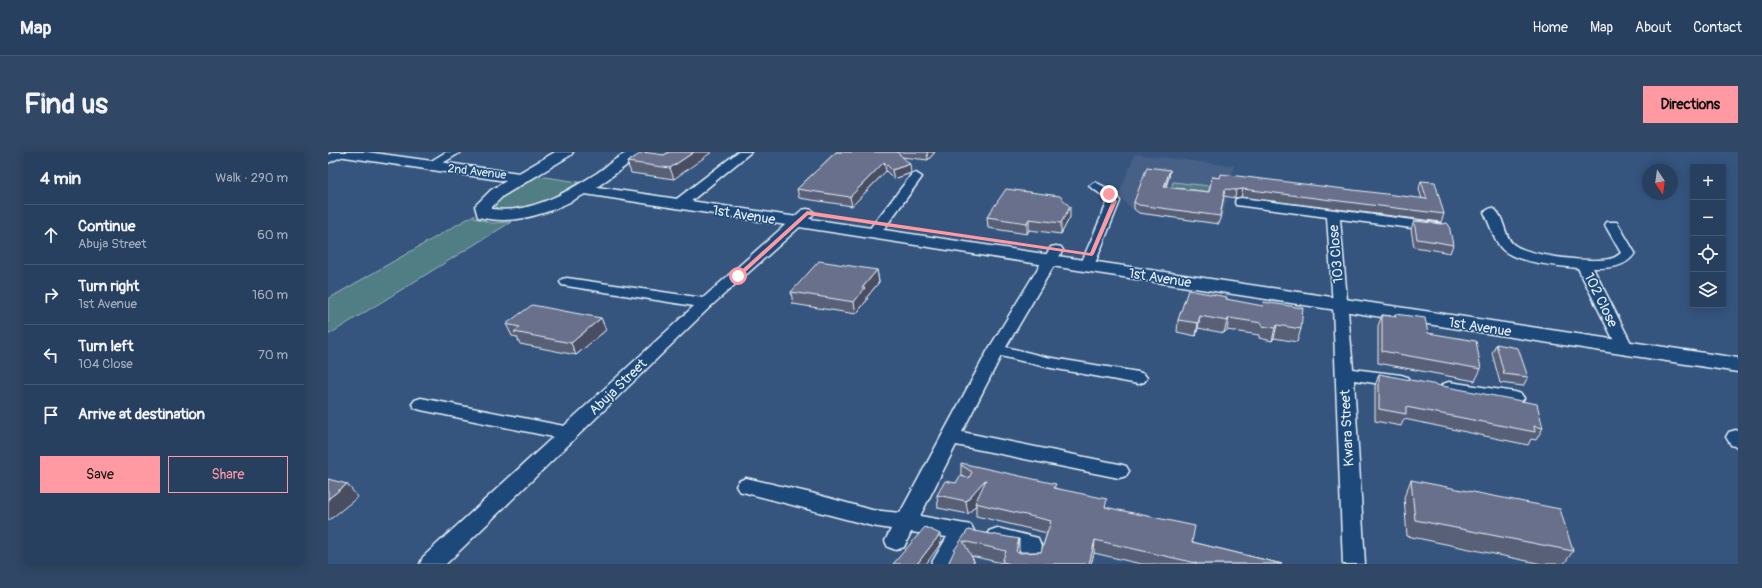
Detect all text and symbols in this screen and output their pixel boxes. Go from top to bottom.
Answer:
text: Map [20,16,51,40]
text: Home [1533,19,1568,36]
text: Map [1590,19,1613,36]
text: About [1635,19,1671,36]
text: Contact [1693,19,1742,36]
button: Directions [1643,86,1738,123]
text: Find us [24,87,108,122]
street label: 2nd Avenue [447,161,507,183]
north arrow [1642,164,1678,200]
map controls [1690,164,1726,308]
button: + [1690,164,1726,200]
text: 4 min [40,168,81,189]
text: Walk · 290 m [215,170,288,186]
route end [1100,185,1118,203]
button: − [1690,200,1726,236]
street label: 1st Avenue [711,202,777,228]
text: Continue [78,217,136,236]
icon: ahead [40,224,62,246]
street label: 103 Close [1325,224,1347,284]
text: 60 m [257,227,288,243]
text: Abuja Street [78,236,146,252]
button: locate [1690,236,1726,272]
street label: 1st Avenue [1127,265,1193,291]
route start [729,267,747,285]
street label: 102 Close [1581,270,1622,330]
button: layers [1690,272,1726,308]
text: Turn right [78,277,139,296]
icon: right [40,284,62,306]
text: 160 m [252,287,288,303]
text: 1st Avenue [78,296,137,312]
street label: 1st Avenue [1447,314,1513,340]
text: Turn left [78,337,134,356]
icon: left [40,344,62,366]
text: 70 m [258,347,288,363]
street label: Abuja Street [586,355,651,419]
text: 104 Close [78,356,133,372]
street label: Kwara Street [1336,389,1358,467]
icon: arrive [40,404,62,426]
text: Arrive at destination [78,405,205,424]
button: Save [40,456,160,493]
button: Share [168,456,288,493]

